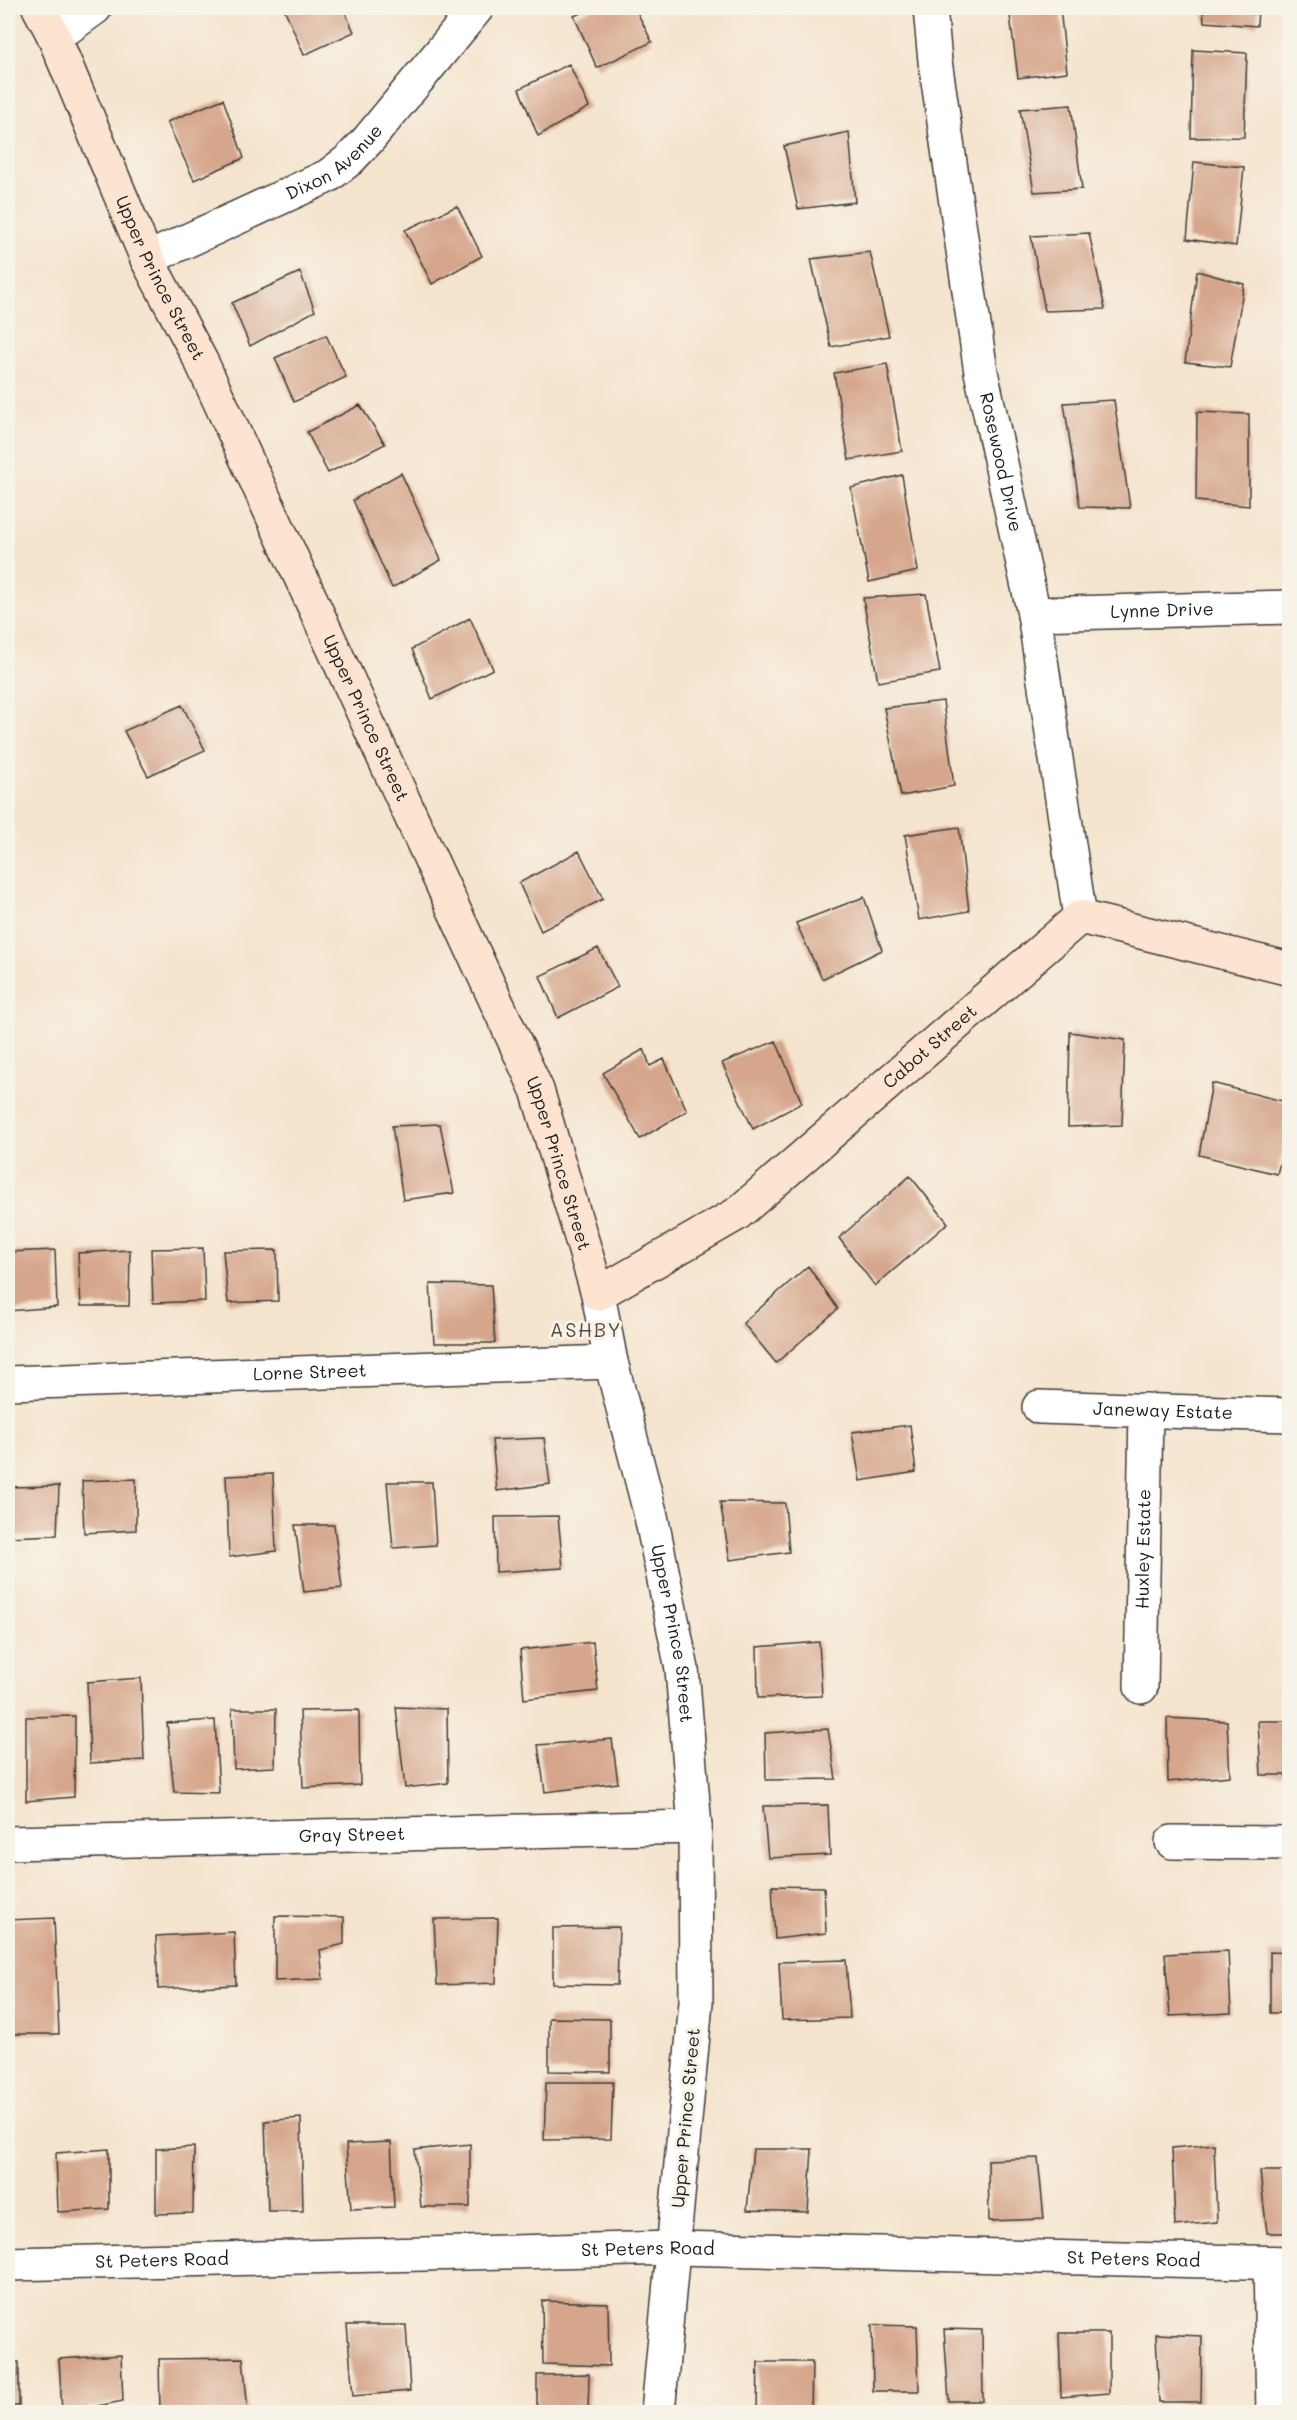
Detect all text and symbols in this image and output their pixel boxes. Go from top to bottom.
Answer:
street label: Dixon Avenue [282,119,387,205]
street label: Upper Prince Street [111,192,211,364]
street label: Rosewood Drive [975,390,1029,534]
street label: Lynne Drive [1110,596,1214,623]
street label: Upper Prince Street [318,631,415,805]
street label: Cabot Street [877,999,981,1094]
street label: Upper Prince Street [521,1072,597,1253]
district label: ASHBY [550,1316,622,1342]
street label: Lorne Street [253,1358,367,1385]
street label: Janeway Estate [1093,1396,1233,1424]
street label: Huxley Estate [1129,1489,1156,1609]
street label: Upper Prince Street [646,1542,699,1724]
street label: Gray Street [299,1821,405,1847]
street label: Upper Prince Street [665,2027,705,2209]
street label: St Peters Road [581,2235,715,2261]
street label: St Peters Road [1067,2245,1201,2272]
street label: St Peters Road [95,2246,229,2273]

